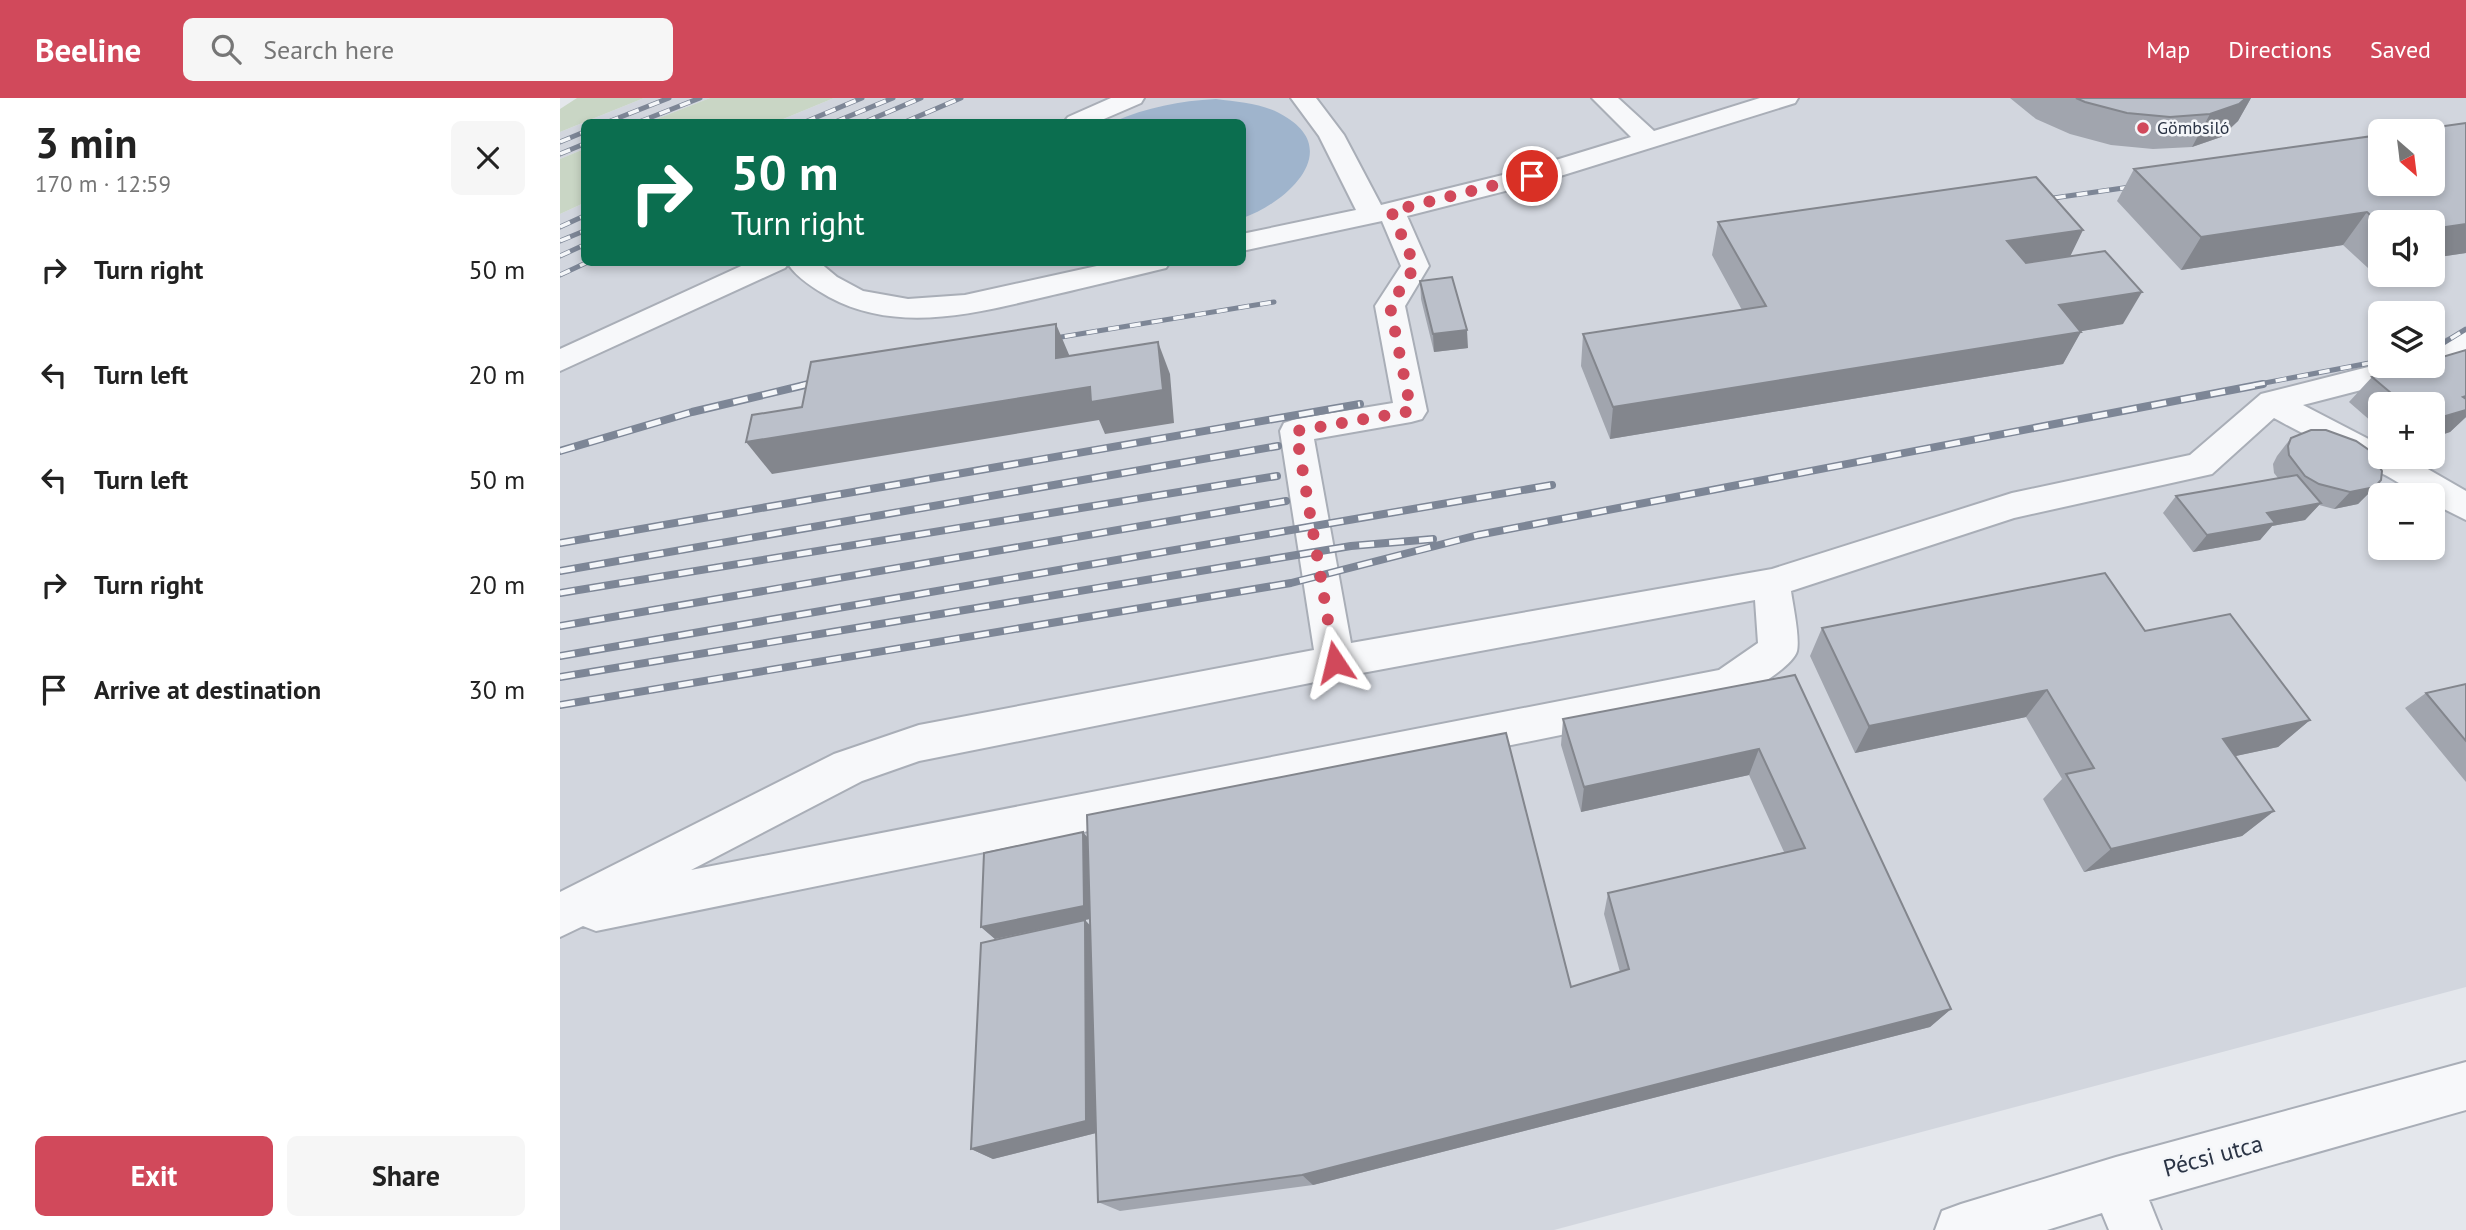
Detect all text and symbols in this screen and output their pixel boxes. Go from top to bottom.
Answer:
search box [183,18,673,81]
text: Beeline [35,28,141,71]
icon: search [207,30,245,68]
text: Search here [263,33,394,66]
text: Map [2146,34,2190,65]
text: Directions [2228,34,2332,65]
text: Saved [2370,34,2431,65]
text: 3 min [35,115,137,170]
place label: Gömbsiló [2157,116,2229,139]
north arrow [2368,119,2445,196]
map controls [2368,119,2445,560]
marker: Gömbsiló [2135,120,2151,136]
button: close [451,121,525,195]
text: 50 m [731,140,838,204]
pin [1502,146,1562,206]
icon: right [616,147,707,238]
icon: arrive [1513,157,1551,195]
text: 170 m · 12:59 [35,169,171,198]
text: Turn right [731,202,865,244]
button: sound [2368,210,2445,287]
icon: right [35,251,73,289]
text: Turn right [94,253,203,286]
text: 50 m [469,253,525,286]
button: layers [2368,301,2445,378]
icon: left [35,356,73,394]
text: Turn left [94,358,188,391]
text: 20 m [469,358,525,391]
button: + [2368,392,2445,469]
icon: left [35,461,73,499]
text: Turn left [94,463,188,496]
text: 50 m [469,463,525,496]
button: − [2368,483,2445,560]
icon: right [35,566,73,604]
text: Turn right [94,568,203,601]
text: 20 m [469,568,525,601]
position arrow [1298,625,1372,699]
icon: arrive [35,671,73,709]
text: Arrive at destination [94,673,321,706]
text: 30 m [469,673,525,706]
street label: Pécsi utca [2160,1127,2266,1184]
button: Exit [35,1136,273,1216]
button: Share [287,1136,525,1216]

